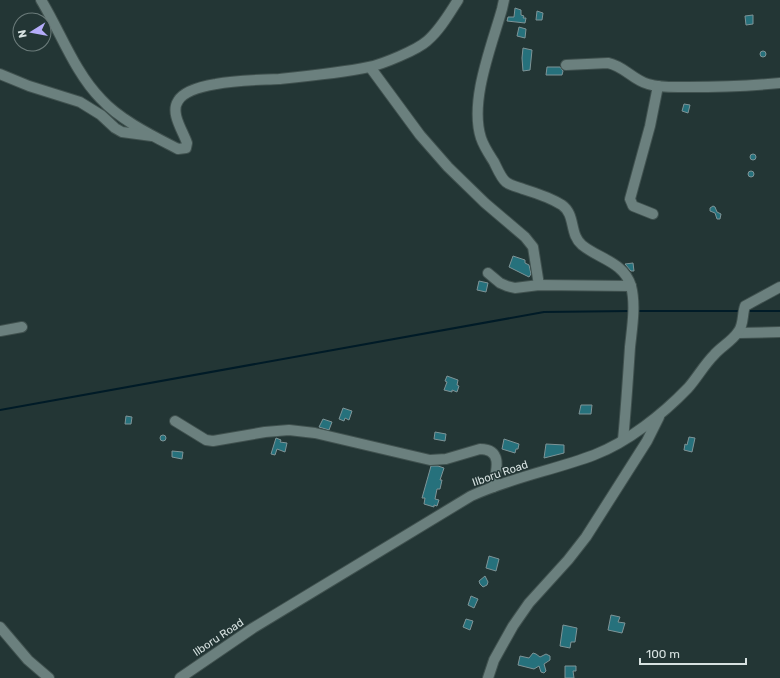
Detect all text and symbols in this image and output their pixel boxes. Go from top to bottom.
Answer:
north arrow [12,12,52,52]
text: N [16,29,30,39]
street label: Ilboru Road [471,458,530,489]
street label: Ilboru Road [191,616,246,659]
scale bar [640,640,746,666]
text: 100 m [646,647,680,661]

